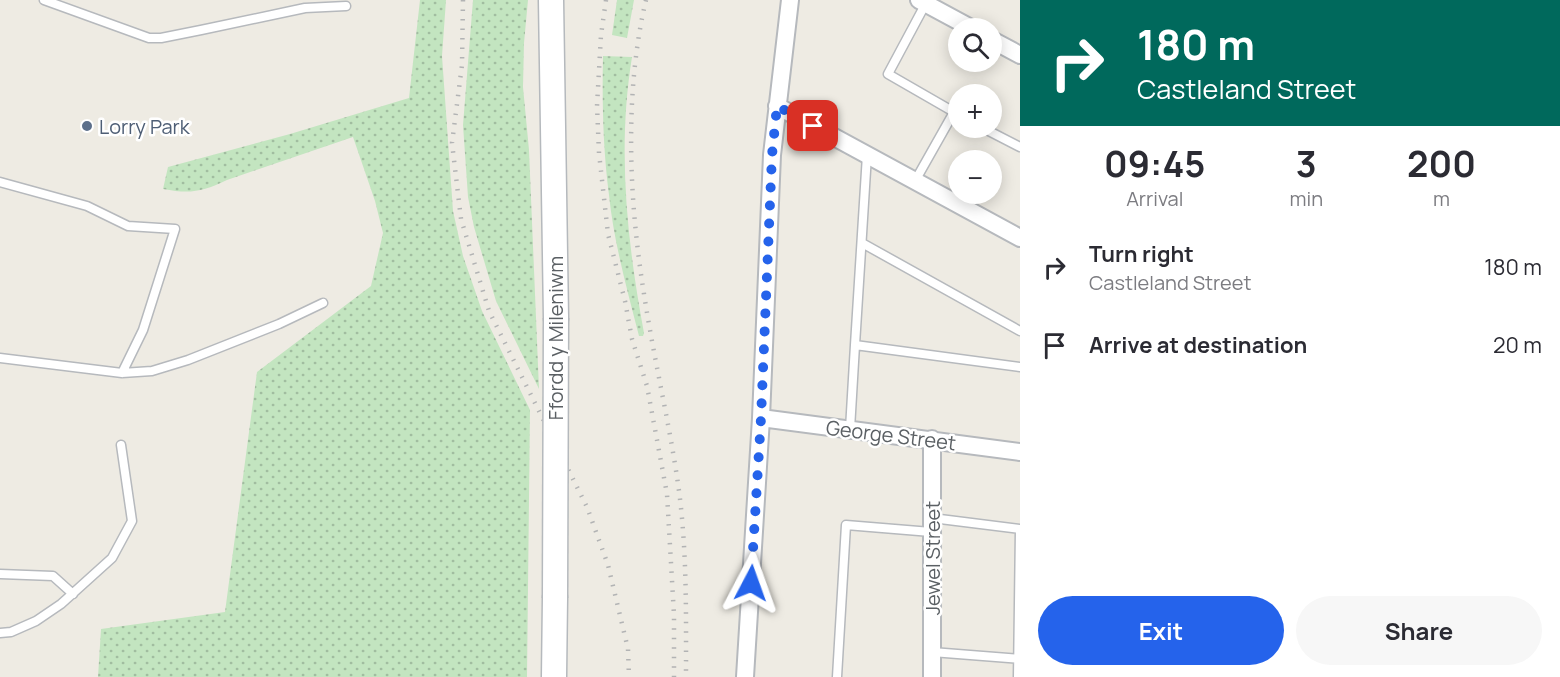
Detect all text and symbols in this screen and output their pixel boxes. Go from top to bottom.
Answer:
text: 180 m [1137,15,1255,73]
map controls [948,18,1002,204]
button: search [948,18,1002,72]
icon: right [1038,24,1116,102]
text: Castleland Street [1137,70,1356,107]
button: + [948,84,1002,138]
pin [787,100,838,151]
icon: arrive [796,109,829,142]
place label: Lorry Park [99,113,191,140]
marker: Lorry Park [80,119,94,133]
text: 09:45 [1104,139,1205,188]
text: 3 [1296,139,1317,188]
text: 200 [1407,139,1476,188]
button: − [948,150,1002,204]
text: Arrival [1126,185,1183,212]
text: min [1290,185,1323,212]
text: m [1433,185,1450,212]
text: Turn right [1089,239,1194,269]
icon: right [1038,251,1071,284]
text: 180 m [1484,252,1542,282]
street label: Ffordd y Mileniwm [542,256,569,420]
text: Castleland Street [1089,269,1251,296]
icon: arrive [1038,329,1071,362]
text: Arrive at destination [1089,330,1307,360]
text: 20 m [1493,330,1542,360]
street label: George Street [824,414,958,456]
street label: Jewel Street [919,501,946,615]
position arrow [719,551,783,615]
button: Exit [1038,596,1284,665]
button: Share [1296,596,1542,665]

